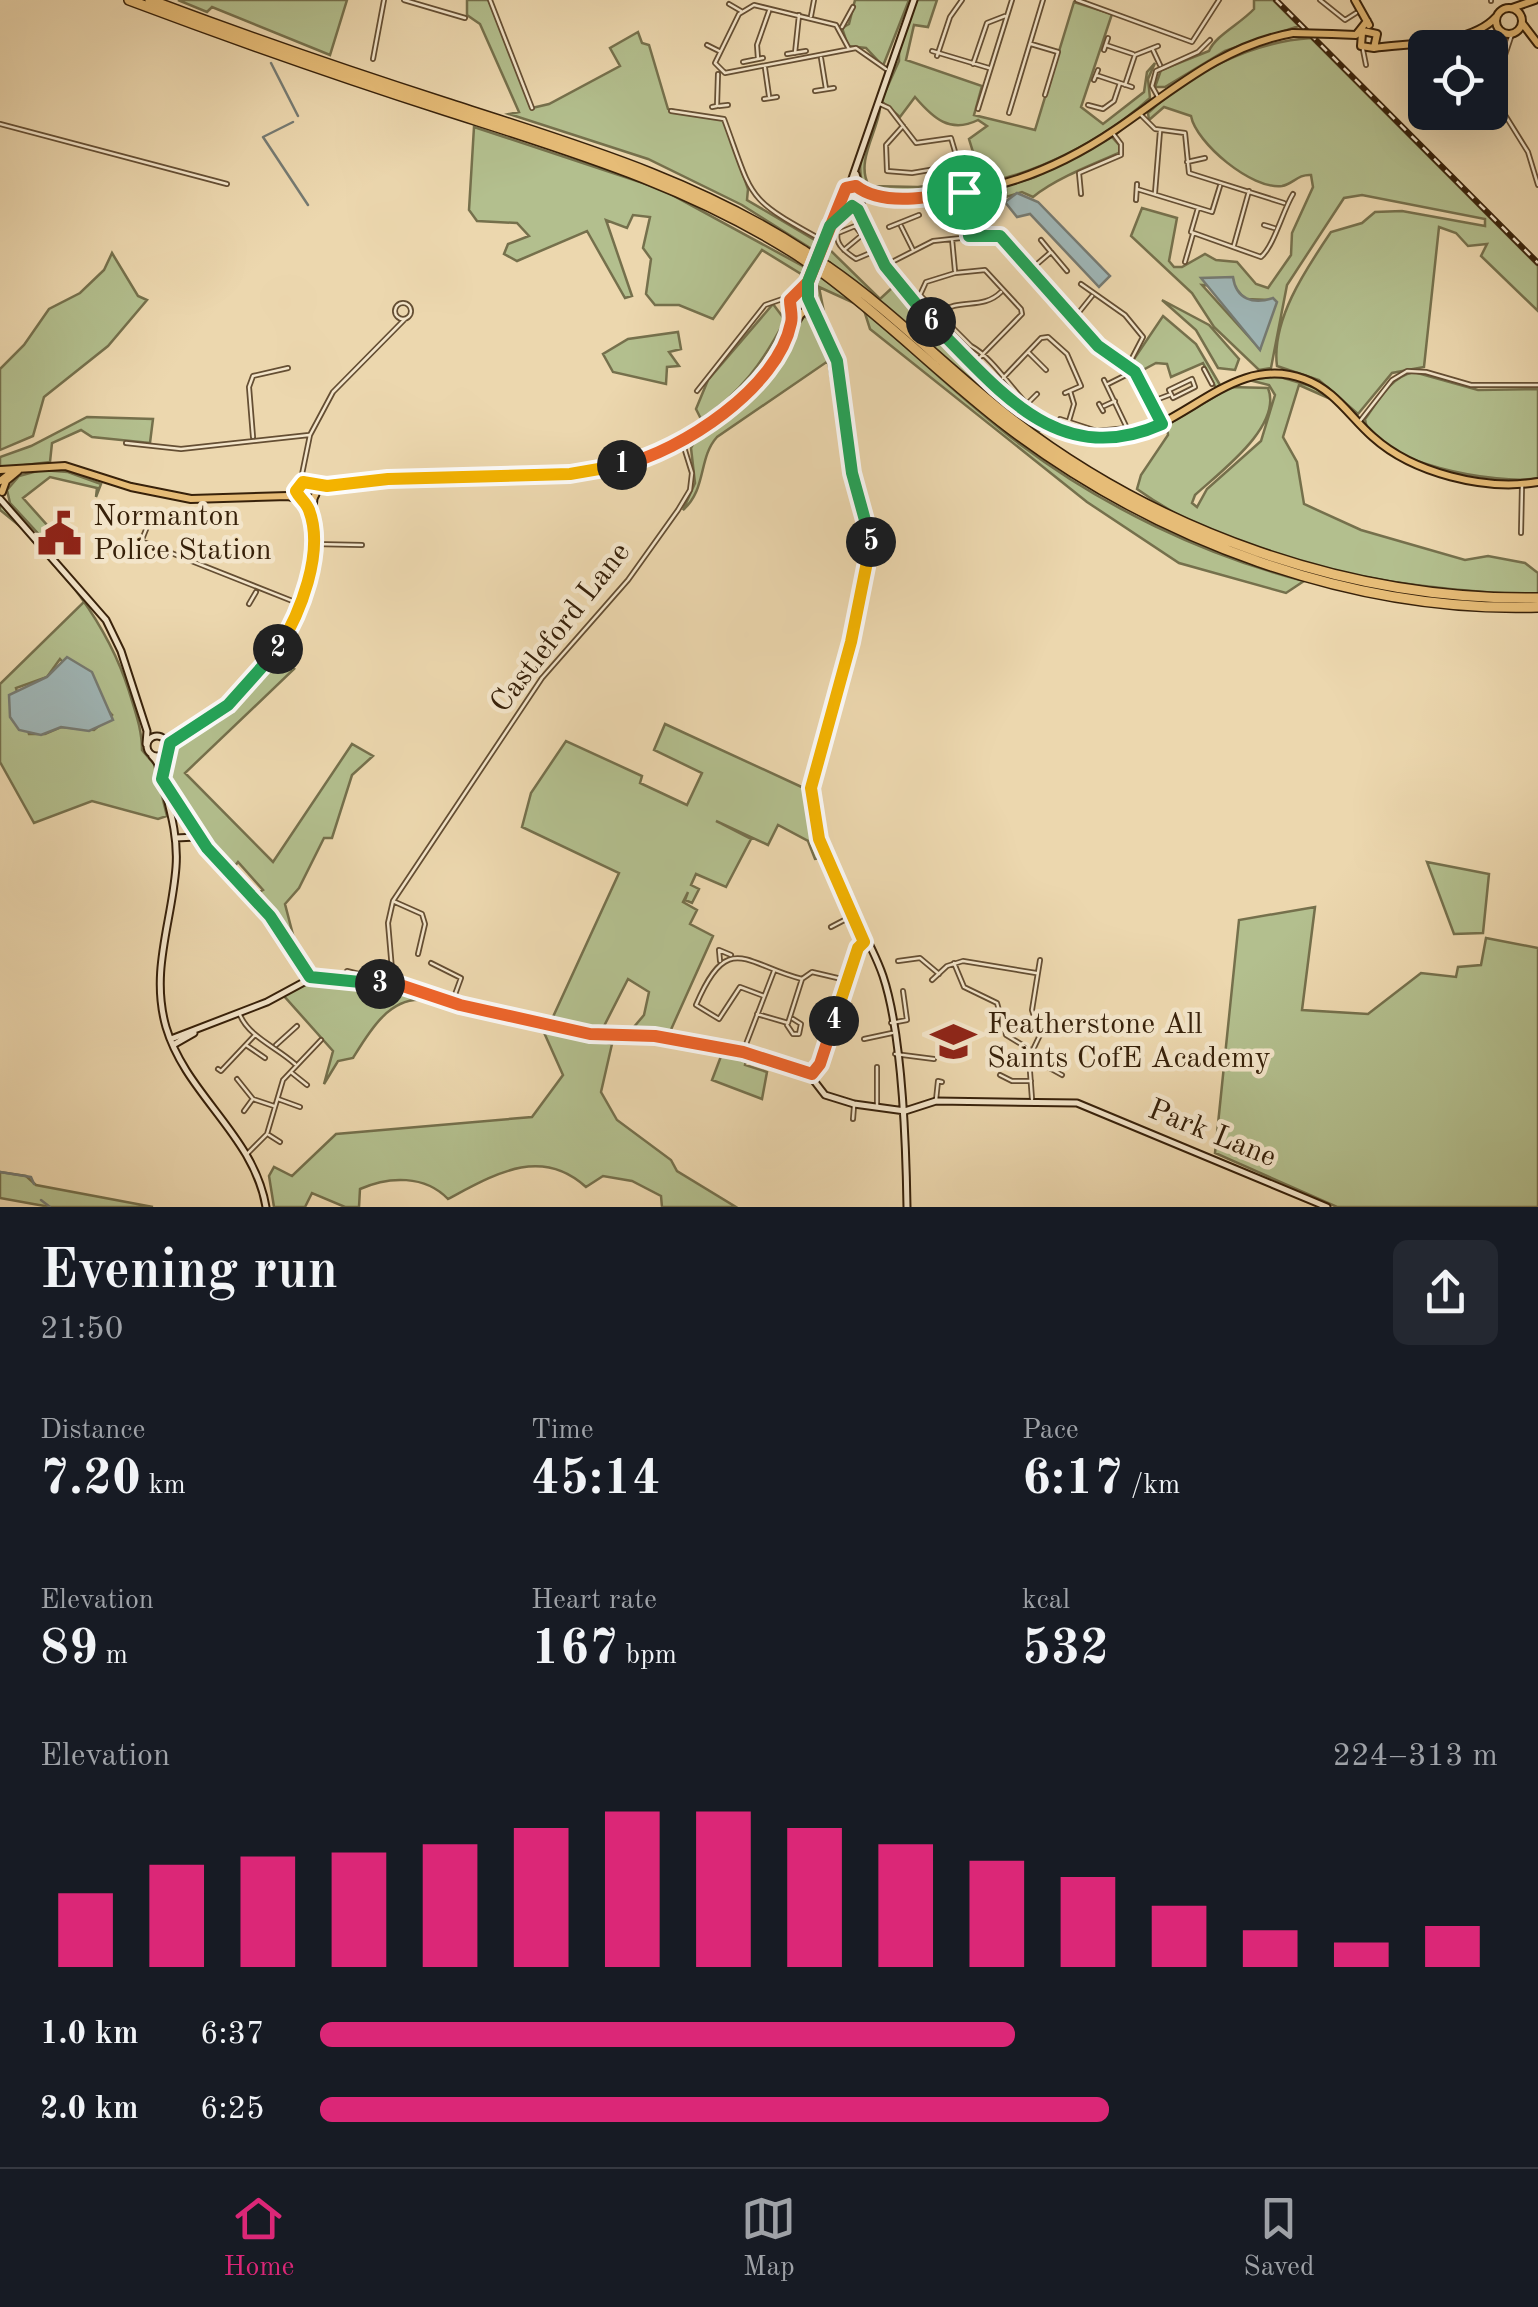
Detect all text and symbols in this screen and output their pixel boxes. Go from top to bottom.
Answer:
map controls [1408,30,1508,130]
button: locate [1408,30,1508,130]
pin [922,150,1007,235]
icon: arrive [937,165,992,220]
pin: 6 [906,297,956,347]
text: 6 [923,308,939,336]
pin: 1 [597,440,647,490]
text: 1 [614,451,630,479]
place label: Normanton Police Station [93,502,272,566]
public building icon: Normanton Police Station [36,510,84,558]
pin: 5 [846,517,896,567]
text: 5 [863,528,879,556]
street label: Castleford Lane [486,537,636,719]
pin: 2 [253,624,303,674]
text: 2 [270,635,286,663]
pin: 3 [355,959,405,1009]
text: 3 [372,970,388,998]
pin: 4 [809,996,859,1046]
text: 4 [826,1007,842,1035]
place label: Featherstone All Saints CofE Academy [987,1010,1271,1074]
school or university icon: Featherstone All Saints CofE Academy [930,1018,978,1066]
street label: Park Lane [1144,1095,1280,1173]
button: share [1393,1240,1498,1345]
text: Evening run [40,1245,338,1300]
text: 21:50 [40,1314,123,1346]
text: Distance [40,1417,145,1445]
text: Time [531,1417,594,1445]
text: Pace [1022,1417,1079,1445]
text: 7.20 [40,1455,141,1505]
text: 45:14 [531,1455,661,1505]
text: 6:17 [1022,1455,1123,1505]
text: km [141,1472,186,1500]
text: /km [1123,1472,1180,1500]
text: Elevation [40,1587,154,1615]
text: Heart rate [531,1587,657,1615]
text: kcal [1022,1587,1070,1615]
text: 89 [40,1625,98,1675]
text: 167 [531,1625,618,1675]
text: 532 [1022,1625,1109,1675]
text: m [98,1642,128,1670]
text: bpm [618,1642,677,1670]
text: Elevation [40,1741,170,1773]
text: 224–313 m [1332,1741,1498,1773]
text: 1.0 km [40,2019,139,2051]
text: 6:37 [200,2019,265,2051]
text: 2.0 km [40,2094,139,2126]
text: 6:25 [200,2094,265,2126]
tab: Home [223,2191,295,2286]
tab: Map [741,2191,796,2286]
tab: Saved [1243,2191,1315,2286]

